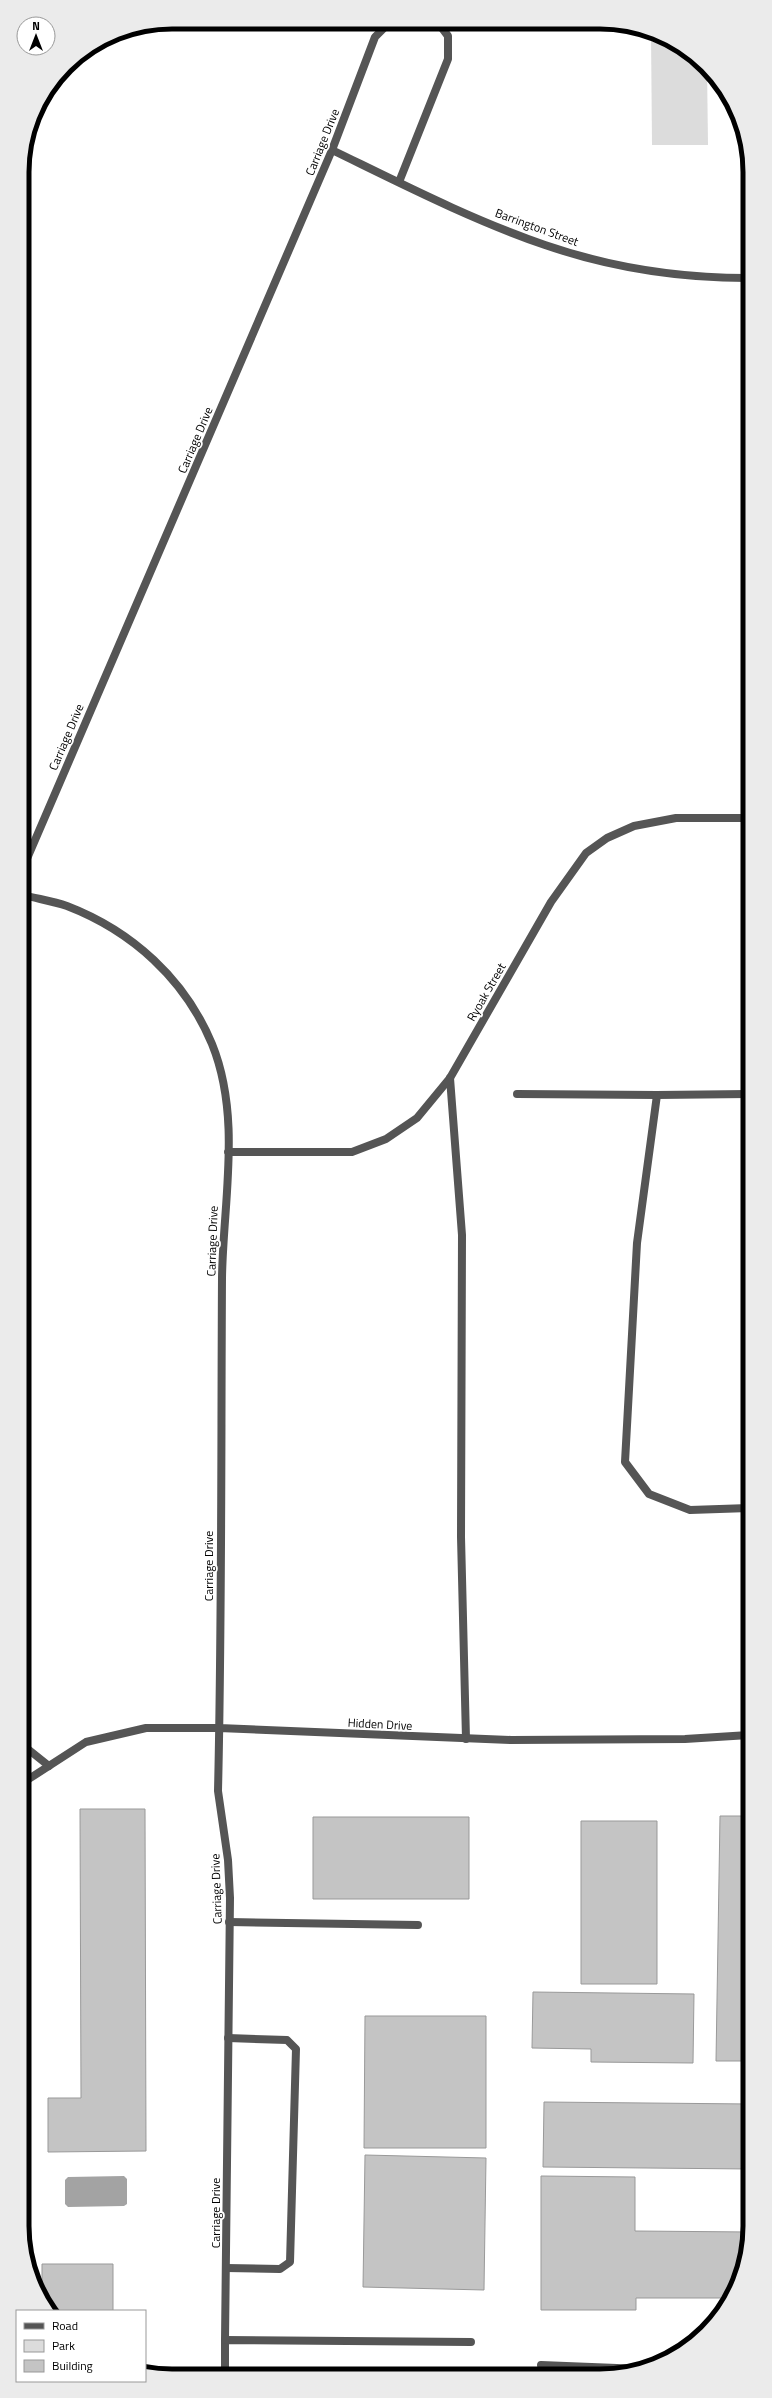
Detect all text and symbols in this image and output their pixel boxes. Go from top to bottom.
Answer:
north arrow [16,16,56,56]
text: N [32,18,40,34]
street label: Carriage Drive [300,106,344,178]
street label: Barrington Street [493,203,582,251]
street label: Carriage Drive [172,404,218,476]
street label: Carriage Drive [43,701,89,773]
street label: Ryoak Street [462,959,511,1025]
street label: Carriage Drive [201,1205,223,1277]
street label: Carriage Drive [199,1531,218,1601]
street label: Hidden Drive [347,1713,413,1735]
street label: Carriage Drive [205,1853,227,1925]
street label: Carriage Drive [206,2178,225,2248]
legend [16,2310,146,2382]
text: Road [52,2316,78,2335]
text: Park [52,2336,75,2355]
text: Building [52,2356,93,2375]

